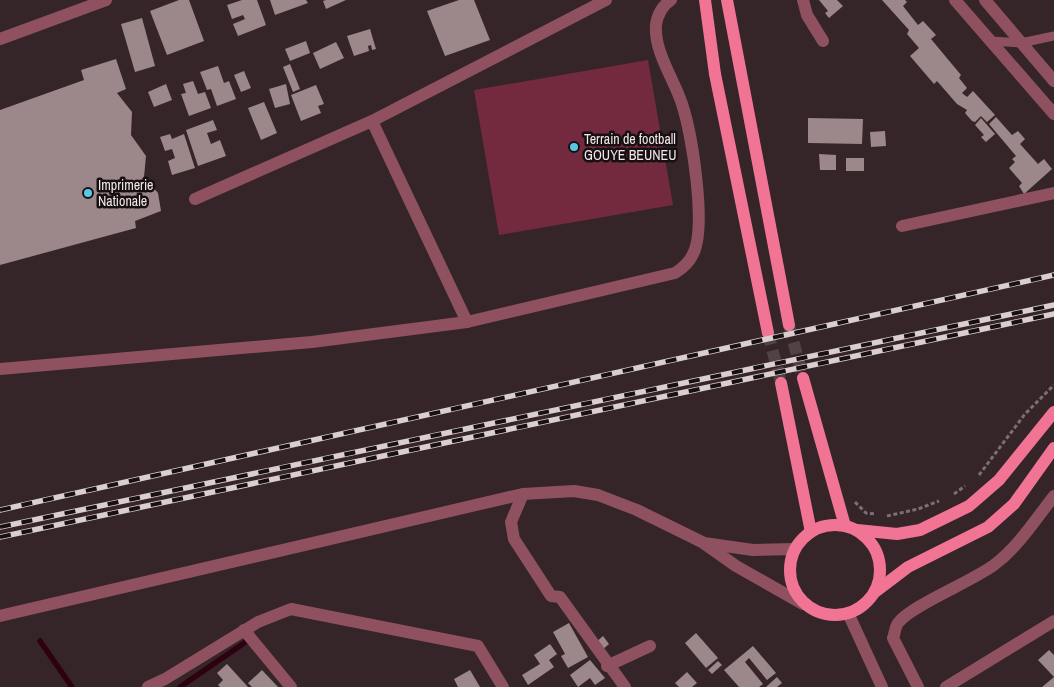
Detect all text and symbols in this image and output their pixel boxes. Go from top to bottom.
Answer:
place label: Terrain de football GOUYE BEUNEU [584,130,677,164]
marker: Terrain de football GOUYE BEUNEU [568,141,580,153]
place label: Imprimerie Nationale [98,176,154,210]
marker: Imprimerie Nationale [82,187,94,199]

